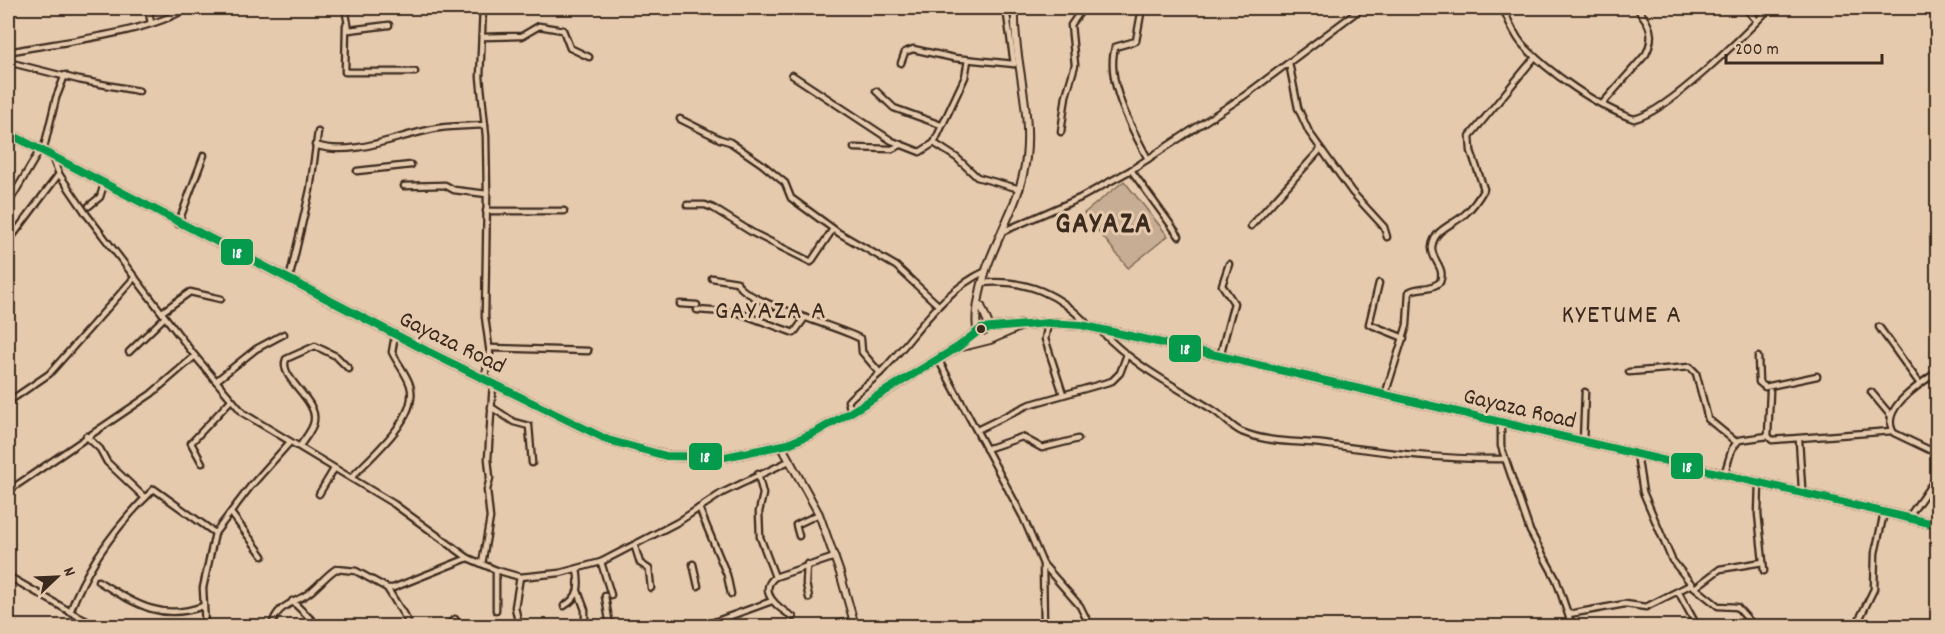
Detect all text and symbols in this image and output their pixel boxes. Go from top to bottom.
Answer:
scale bar [1726,27,1882,65]
text: 200 m [1735,38,1779,63]
district label: GAYAZA [1055,205,1153,248]
line badge: 18 [220,238,254,266]
text: 18 [232,243,243,266]
district label: GAYAZA A [715,293,827,332]
district label: KYETUME A [1562,297,1682,336]
street label: Gayaza Road [393,303,511,384]
unlabelled marker [975,323,987,335]
line badge: 18 [1168,334,1202,363]
text: 18 [1180,339,1191,362]
street label: Gayaza Road [1459,380,1579,439]
line badge: 18 [688,442,723,471]
text: 18 [700,447,711,470]
line badge: 18 [1670,452,1704,480]
text: 18 [1682,457,1693,480]
north arrow [27,547,87,607]
text: N [56,564,81,580]

